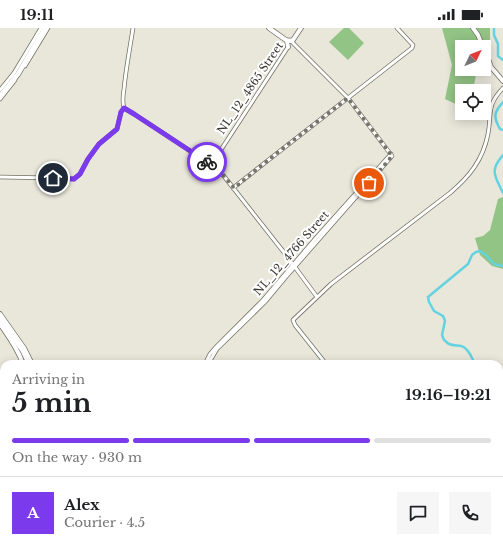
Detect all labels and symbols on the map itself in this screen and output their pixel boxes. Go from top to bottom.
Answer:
street label: NL_12_4865 Street [214,39,287,137]
north arrow [455,40,491,76]
courier [187,142,227,182]
pin [36,161,70,195]
pin [352,166,386,200]
street label: NL_12_4766 Street [250,207,332,298]

